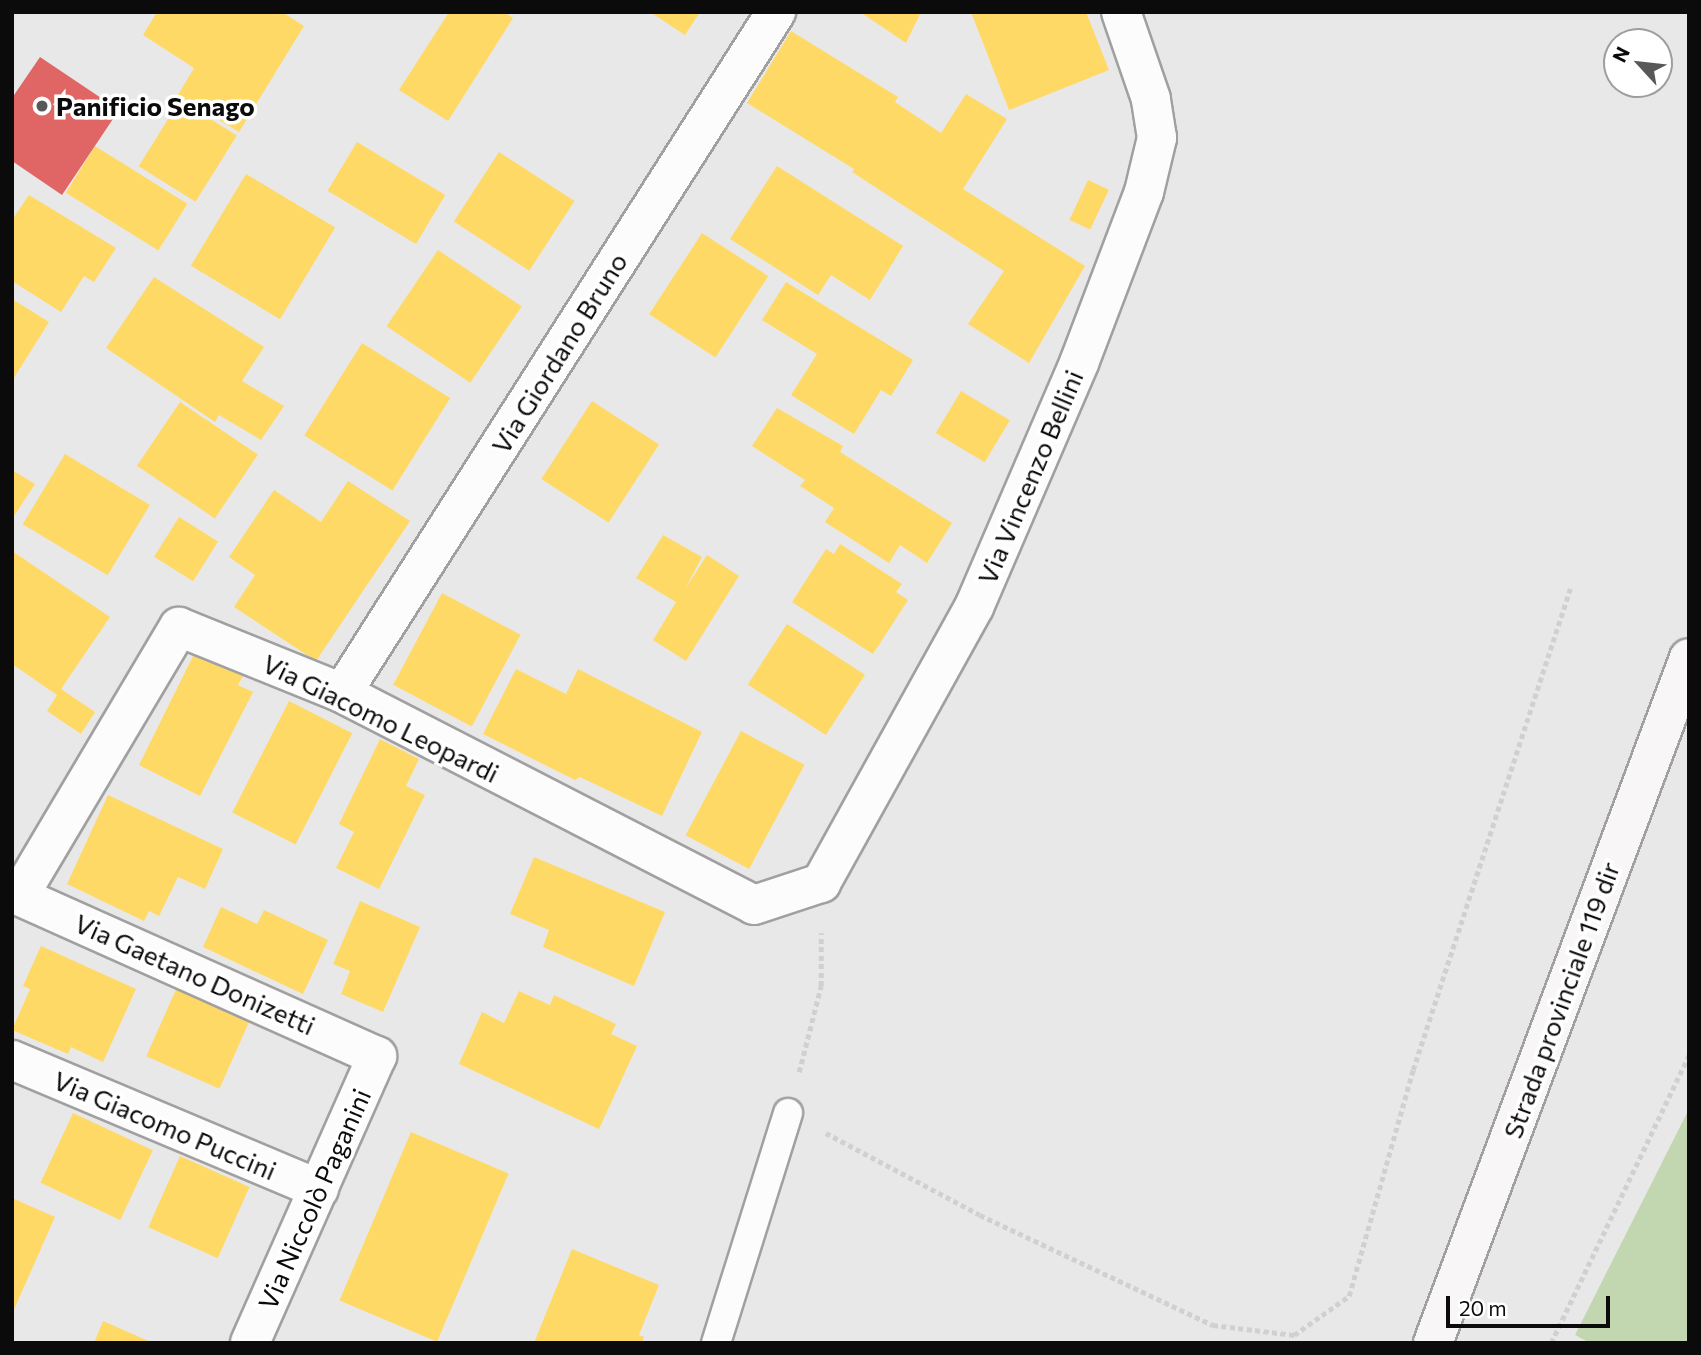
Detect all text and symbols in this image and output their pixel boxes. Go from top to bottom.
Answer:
north arrow [1603,28,1673,98]
text: N [1607,43,1634,66]
place label: Panificio Senago [56,90,255,122]
marker: Panificio Senago [34,98,50,114]
street label: Via Giordano Bruno [485,247,633,459]
street label: Via Vincenzo Bellini [971,365,1089,589]
street label: Via Giacomo Leopardi [258,647,504,789]
street label: Strada provinciale 119 dir [1496,858,1626,1142]
street label: Via Gaetano Donizetti [70,907,320,1041]
street label: Via Giacomo Puccini [49,1064,281,1186]
street label: Via Niccolò Paganini [251,1084,377,1314]
scale bar [1449,1282,1614,1326]
text: 20 m [1459,1295,1507,1320]

